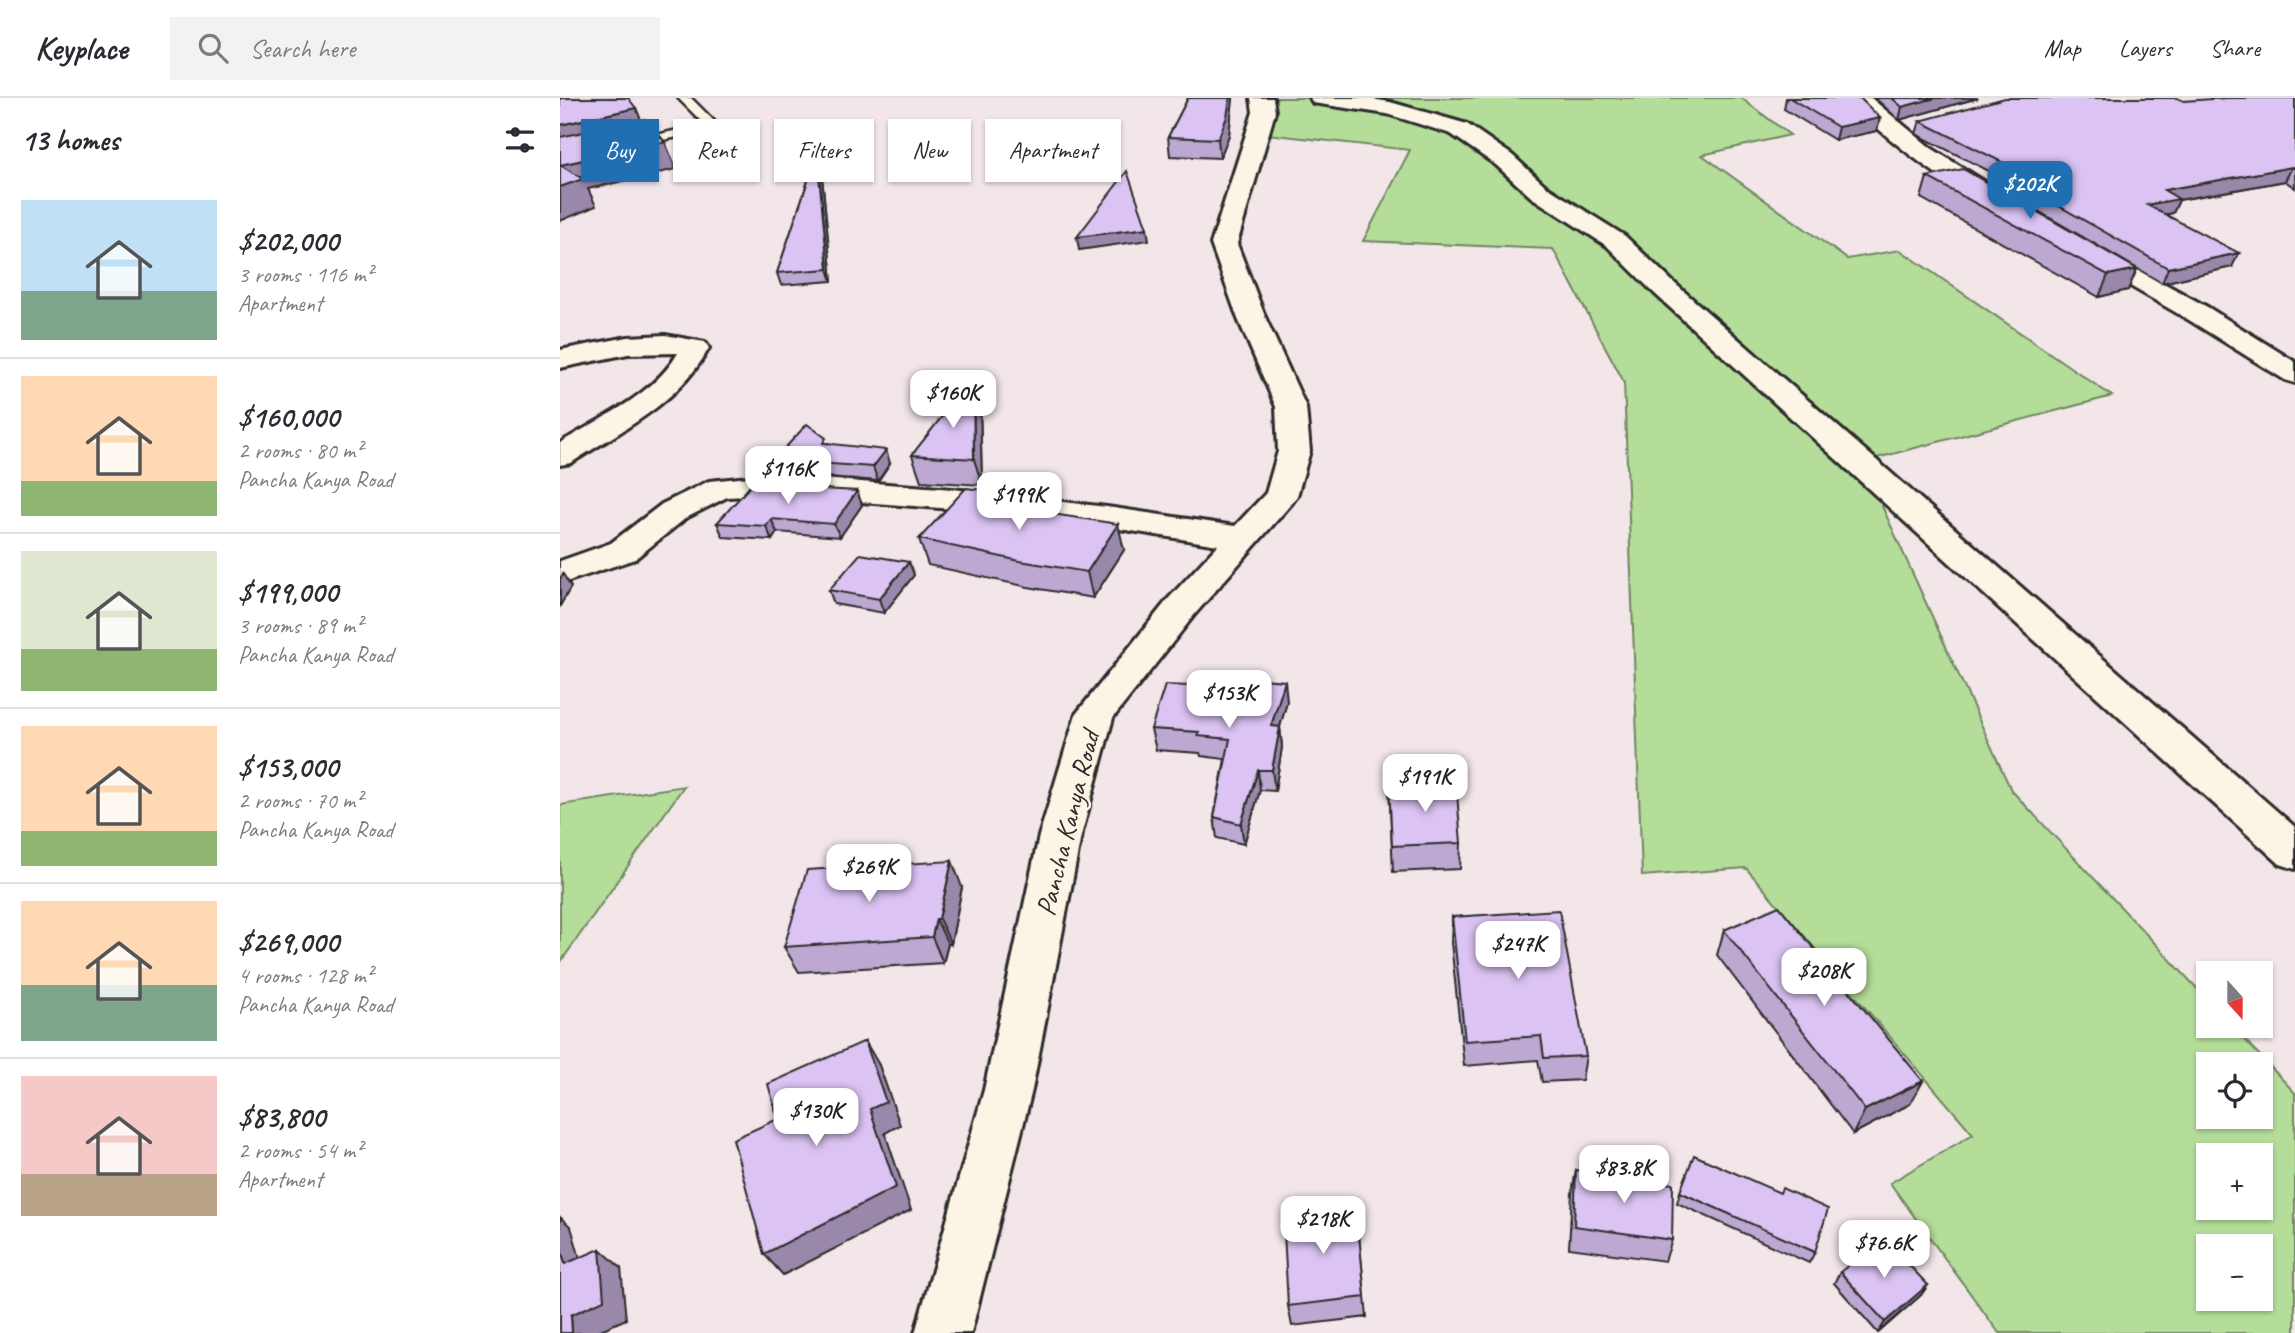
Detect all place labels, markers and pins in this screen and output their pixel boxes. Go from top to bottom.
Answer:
pin: $202K [1981,162,2079,221]
pin: $160K [904,370,1002,430]
pin: $116K [739,446,837,506]
pin: $199K [970,472,1068,532]
pin: $153K [1180,670,1278,730]
pin: $191K [1376,754,1474,814]
pin: $269K [820,844,918,904]
pin: $247K [1469,922,1567,981]
pin: $208K [1775,948,1873,1008]
pin: $130K [767,1088,865,1148]
pin: $83.8K [1567,1146,1681,1205]
pin: $218K [1274,1196,1372,1256]
pin: $76.6K [1827,1220,1941,1280]

